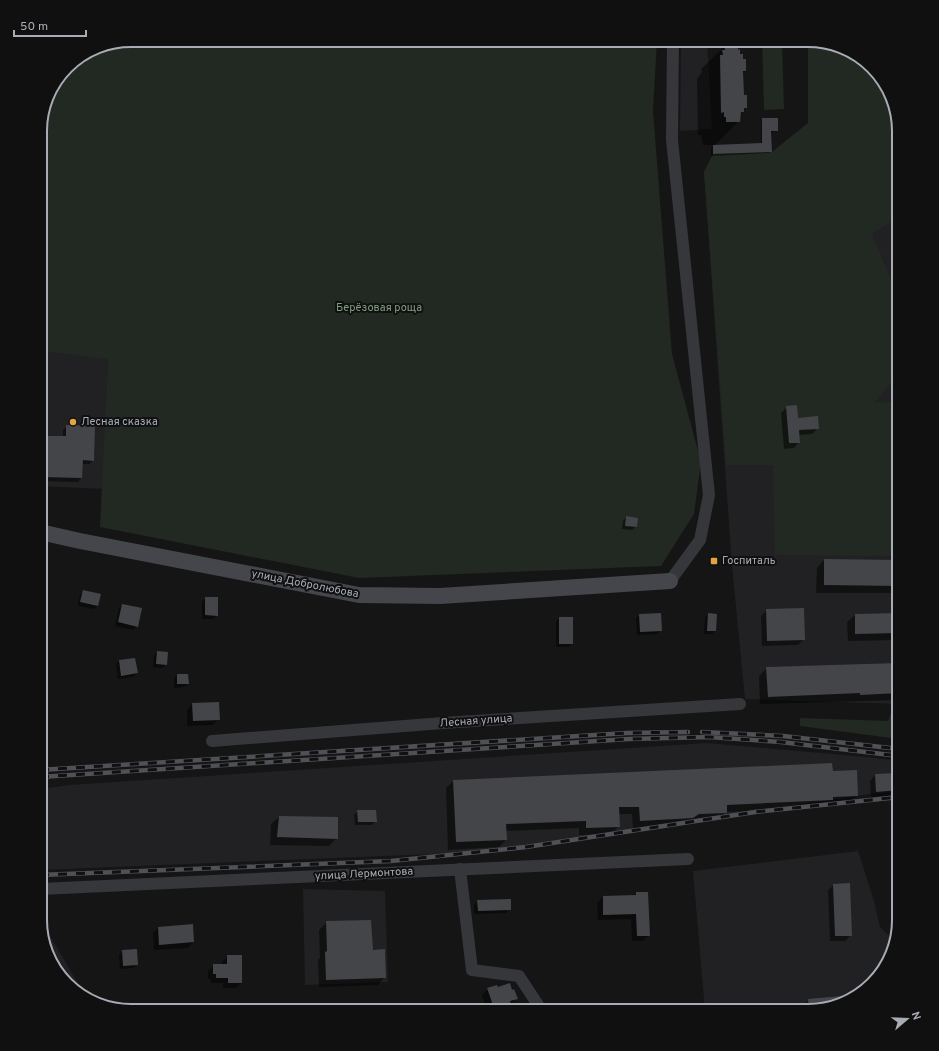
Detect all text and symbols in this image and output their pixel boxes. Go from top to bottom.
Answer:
scale bar [14,12,86,38]
text: 50 m [20,19,48,35]
park label: Берёзовая роща [336,301,422,315]
place label: Лесная сказка [81,415,158,429]
marker: Лесная сказка [68,417,78,427]
place label: Госпиталь [722,554,776,568]
marker: Госпиталь [709,556,719,566]
street label: улица Добролюбова [250,567,360,601]
street label: Лесная улица [439,711,513,731]
street label: улица Лермонтова [314,864,414,884]
north arrow [887,999,927,1039]
text: N [908,1010,923,1022]

